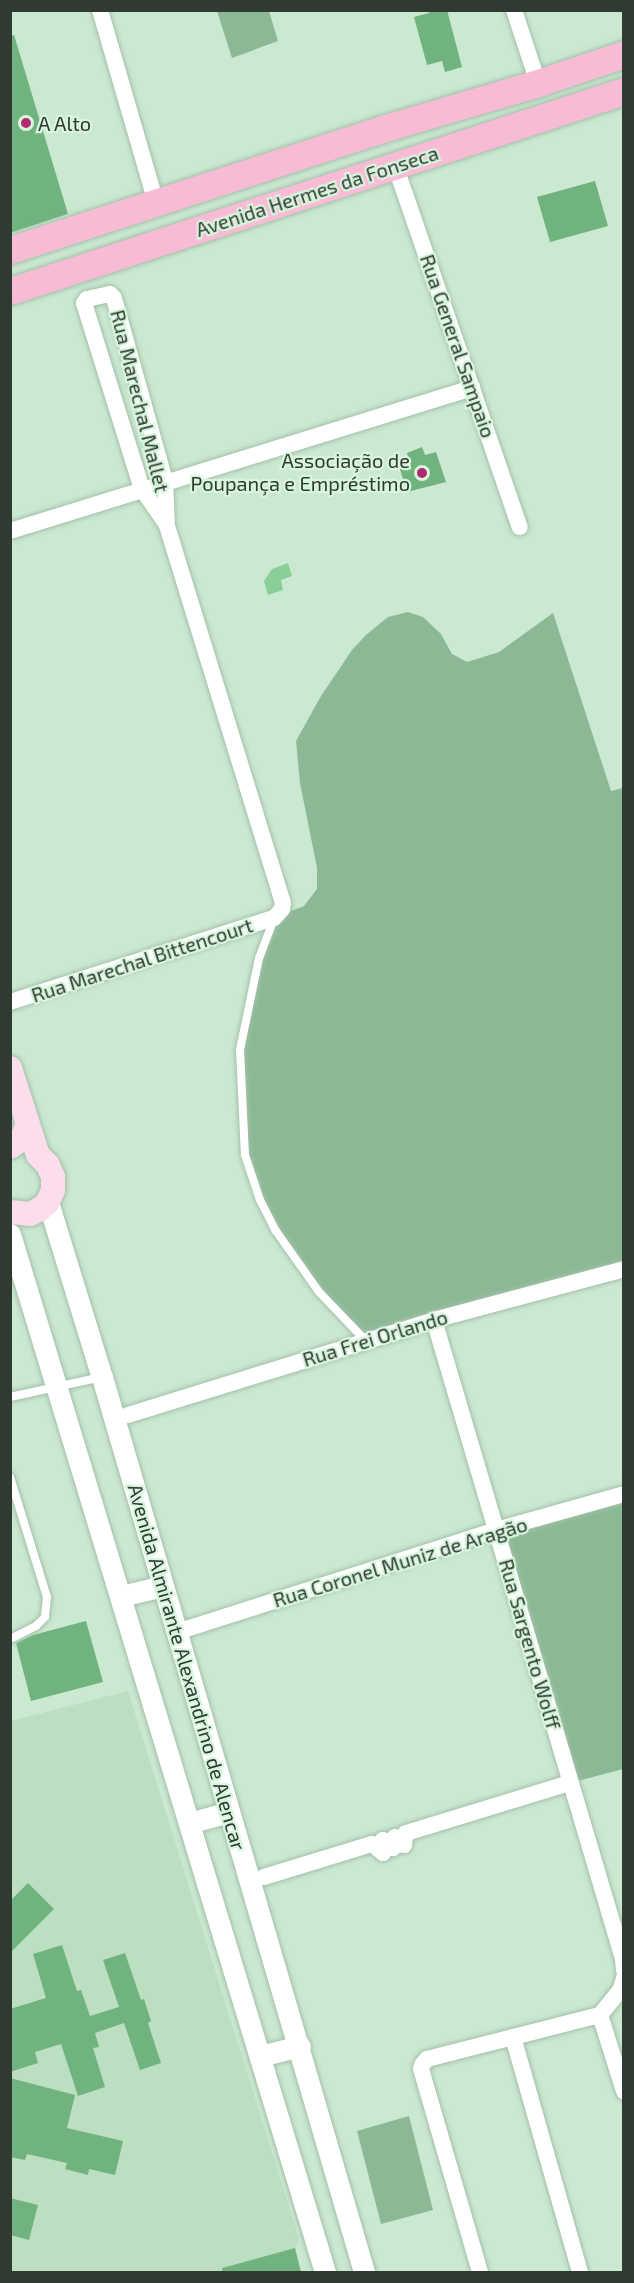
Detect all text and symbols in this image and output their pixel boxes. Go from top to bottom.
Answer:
place label: A Alto [38,111,92,135]
marker: A Alto [19,116,33,130]
street label: Avenida Hermes da Fonseca [193,140,441,242]
street label: Rua General Sampaio [415,251,501,441]
street label: Rua Marechal Mallet [106,307,174,495]
place label: Associação de Poupança e Empréstimo [191,449,410,496]
marker: Associação de Poupança e Empréstimo [415,466,429,480]
street label: Rua Marechal Bittencourt [28,913,256,1007]
street label: Rua Frei Orlando [300,1305,450,1371]
street label: Avenida Almirante Alexandrino de Alencar [123,1480,251,1854]
street label: Rua Coronel Muniz de Aragão [270,1512,530,1612]
street label: Rua Sargento Wolff [494,1556,566,1732]

